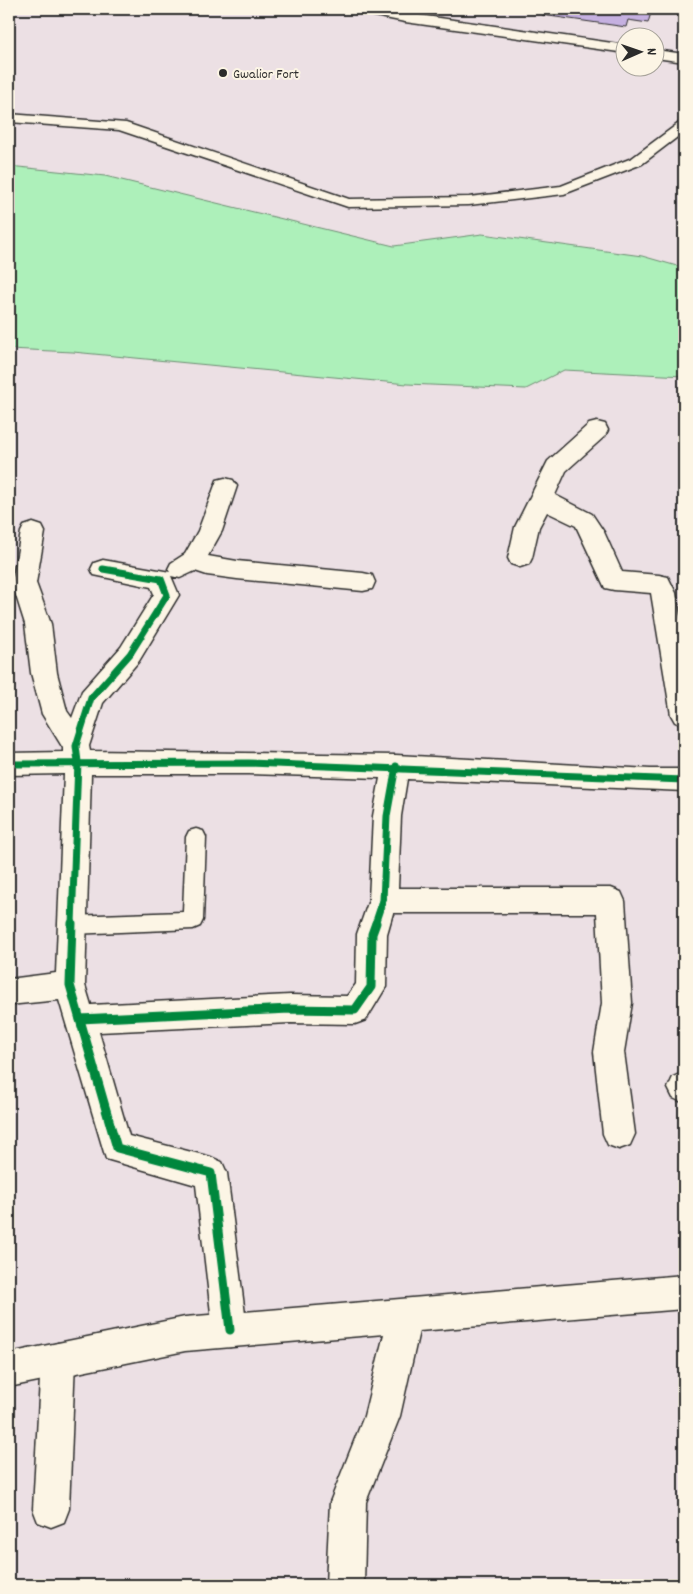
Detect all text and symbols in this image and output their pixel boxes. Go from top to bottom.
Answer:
north arrow [616,28,666,78]
text: N [641,48,661,56]
place label: Gwalior Fort [233,65,299,85]
marker: Gwalior Fort [217,67,229,79]

